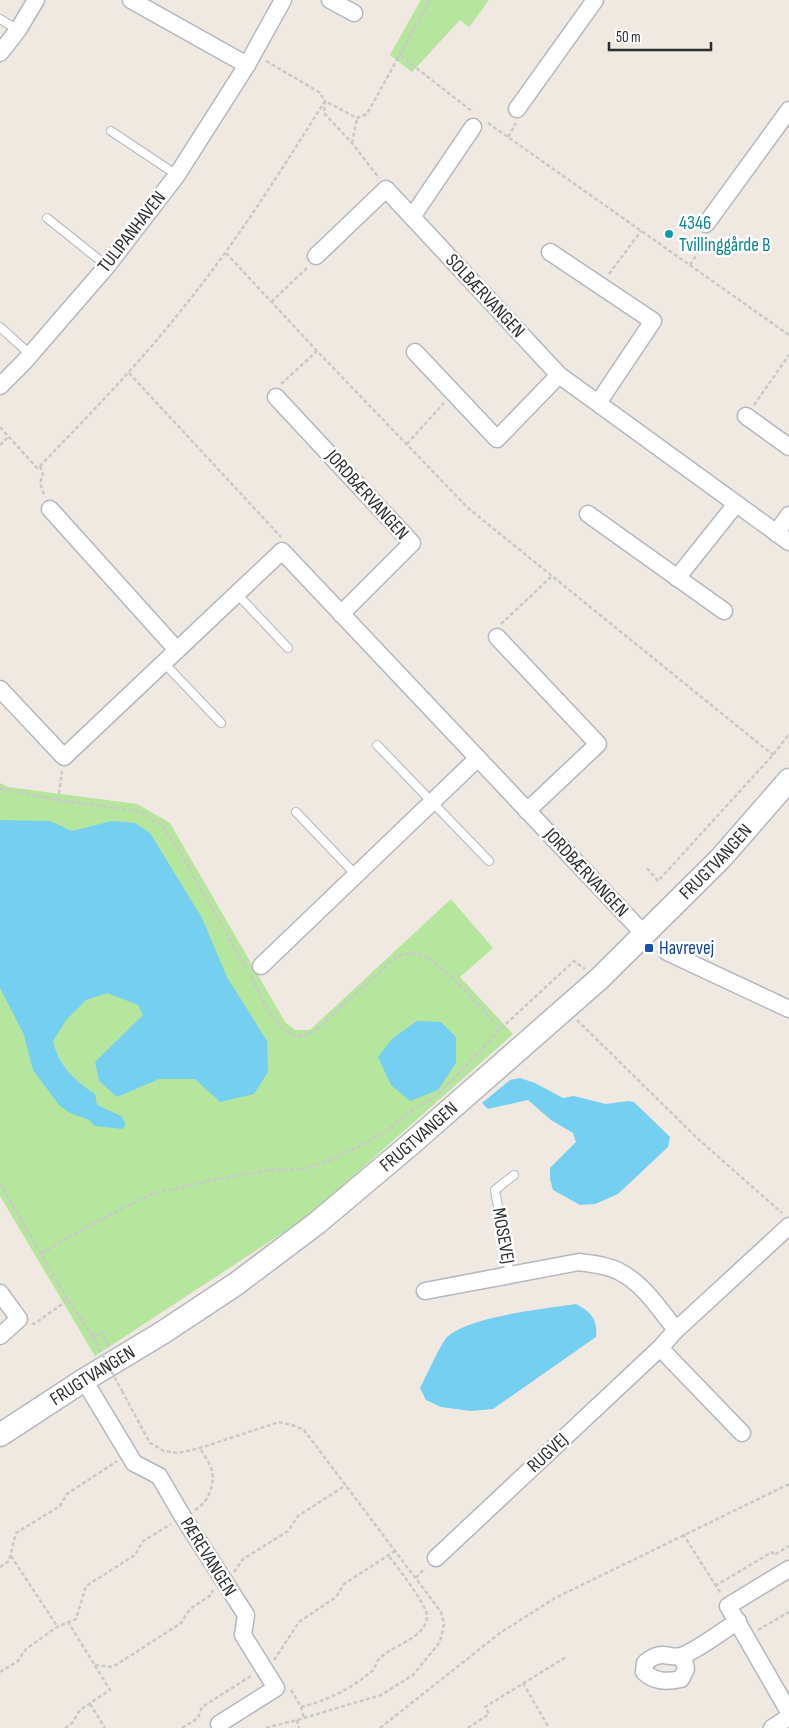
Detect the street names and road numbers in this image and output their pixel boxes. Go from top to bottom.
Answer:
street label: TULIPANHAVEN [93,187,171,277]
street label: SOLBÆRVANGEN [440,249,530,343]
street label: JORDBÆRVANGEN [320,445,413,545]
street label: FRUGTVANGEN [674,819,757,904]
street label: JORDBÆRVANGEN [538,823,633,922]
street label: FRUGTVANGEN [375,1097,462,1177]
street label: MOSEVEJ [487,1206,519,1266]
street label: FRUGTVANGEN [46,1341,139,1411]
street label: RUGVEJ [523,1428,573,1478]
street label: PÆREVANGEN [175,1513,241,1601]

